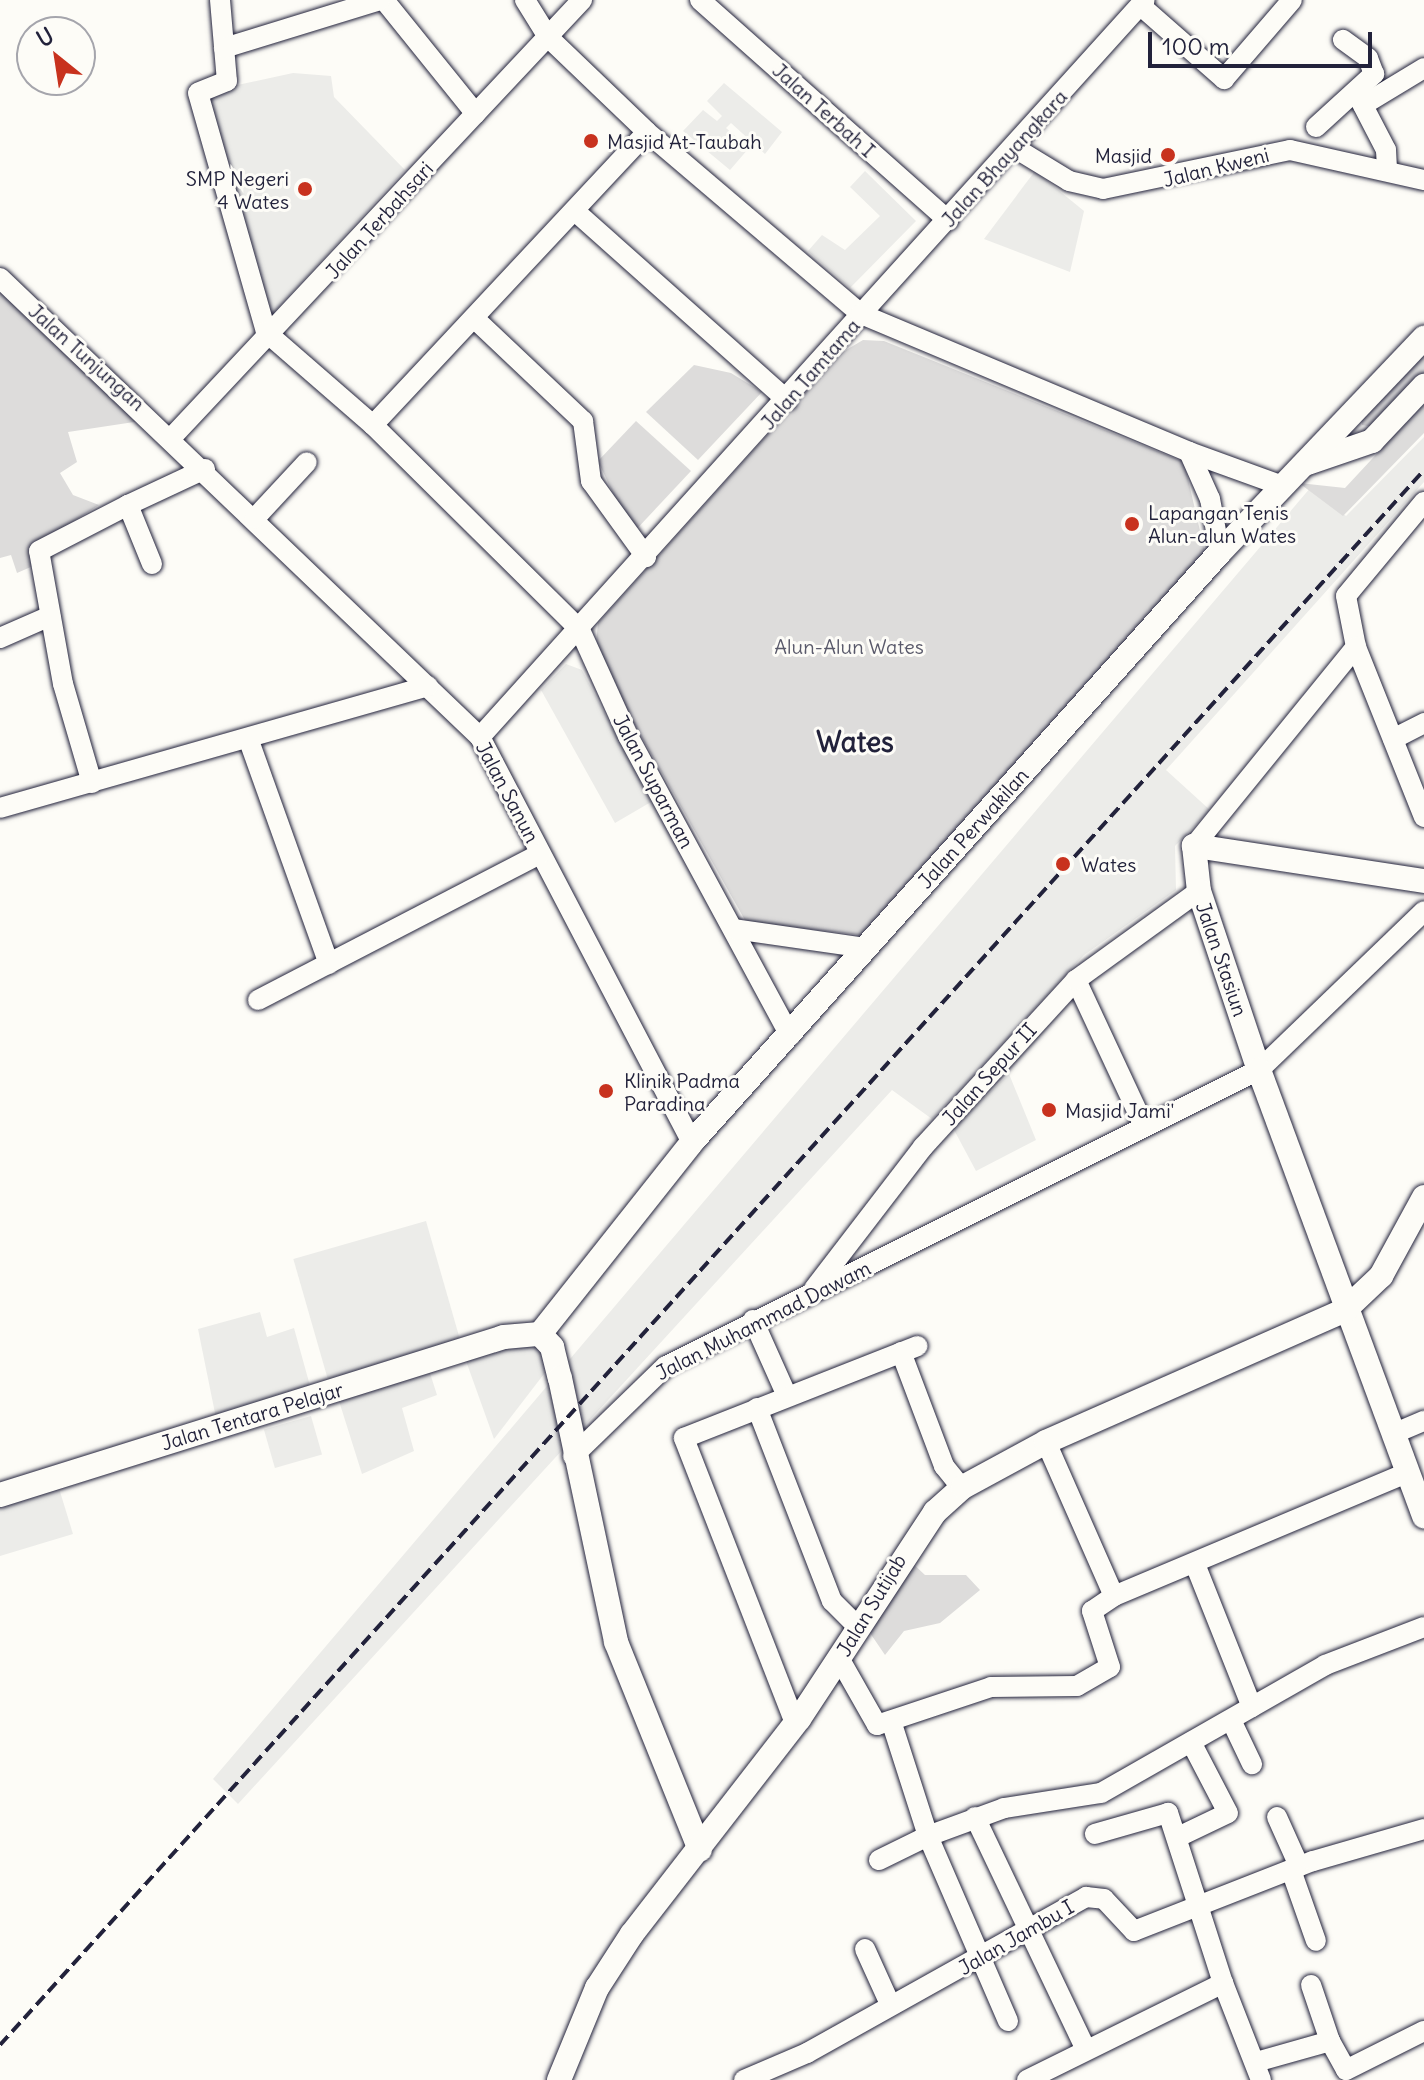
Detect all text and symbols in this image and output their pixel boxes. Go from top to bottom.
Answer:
north arrow [16,16,96,96]
scale bar [1152,16,1376,66]
text: U [31,21,59,53]
text: 100 m [1162,31,1230,61]
street label: Jalan Terbah I [768,58,880,162]
street label: Jalan Bhayangkara [936,85,1072,231]
place label: Masjid At-Taubah [607,129,762,153]
marker: Masjid At-Taubah [582,132,600,150]
street label: Jalan Kweni [1161,142,1271,192]
place label: Masjid [1095,143,1152,167]
marker: Masjid [1159,146,1177,164]
street label: Jalan Terbahsari [320,157,438,283]
place label: SMP Negeri 4 Wates [186,166,289,213]
marker: SMP Negeri 4 Wates [296,180,314,198]
street label: Jalan Tunjungan [24,299,150,415]
street label: Jalan Tamtama [755,314,865,434]
place label: Lapangan Tenis Alun-alun Wates [1148,500,1296,547]
marker: Lapangan Tenis Alun-alun Wates [1123,515,1141,533]
park label: Alun-Alun Wates [774,634,924,658]
street label: Jalan Suparman [609,710,699,852]
district label: Wates [816,725,894,759]
street label: Jalan Sanun [471,737,545,847]
street label: Jalan Perwakilan [913,763,1033,893]
place label: Wates [1081,852,1136,876]
marker: Wates [1052,853,1074,875]
street label: Jalan Stasiun [1191,899,1253,1019]
street label: Jalan Sepur II [937,1018,1041,1130]
place label: Klinik Padma Paradina [624,1068,740,1115]
marker: Klinik Padma Paradina [595,1080,617,1102]
place label: Masjid Jami' [1065,1098,1174,1122]
marker: Masjid Jami' [1040,1101,1058,1119]
street label: Jalan Muhammad Dawam [652,1255,874,1385]
street label: Jalan Tentara Pelajar [158,1377,346,1455]
street label: Jalan Sutijab [831,1550,911,1660]
street label: Jalan Jambu I [954,1894,1078,1980]

